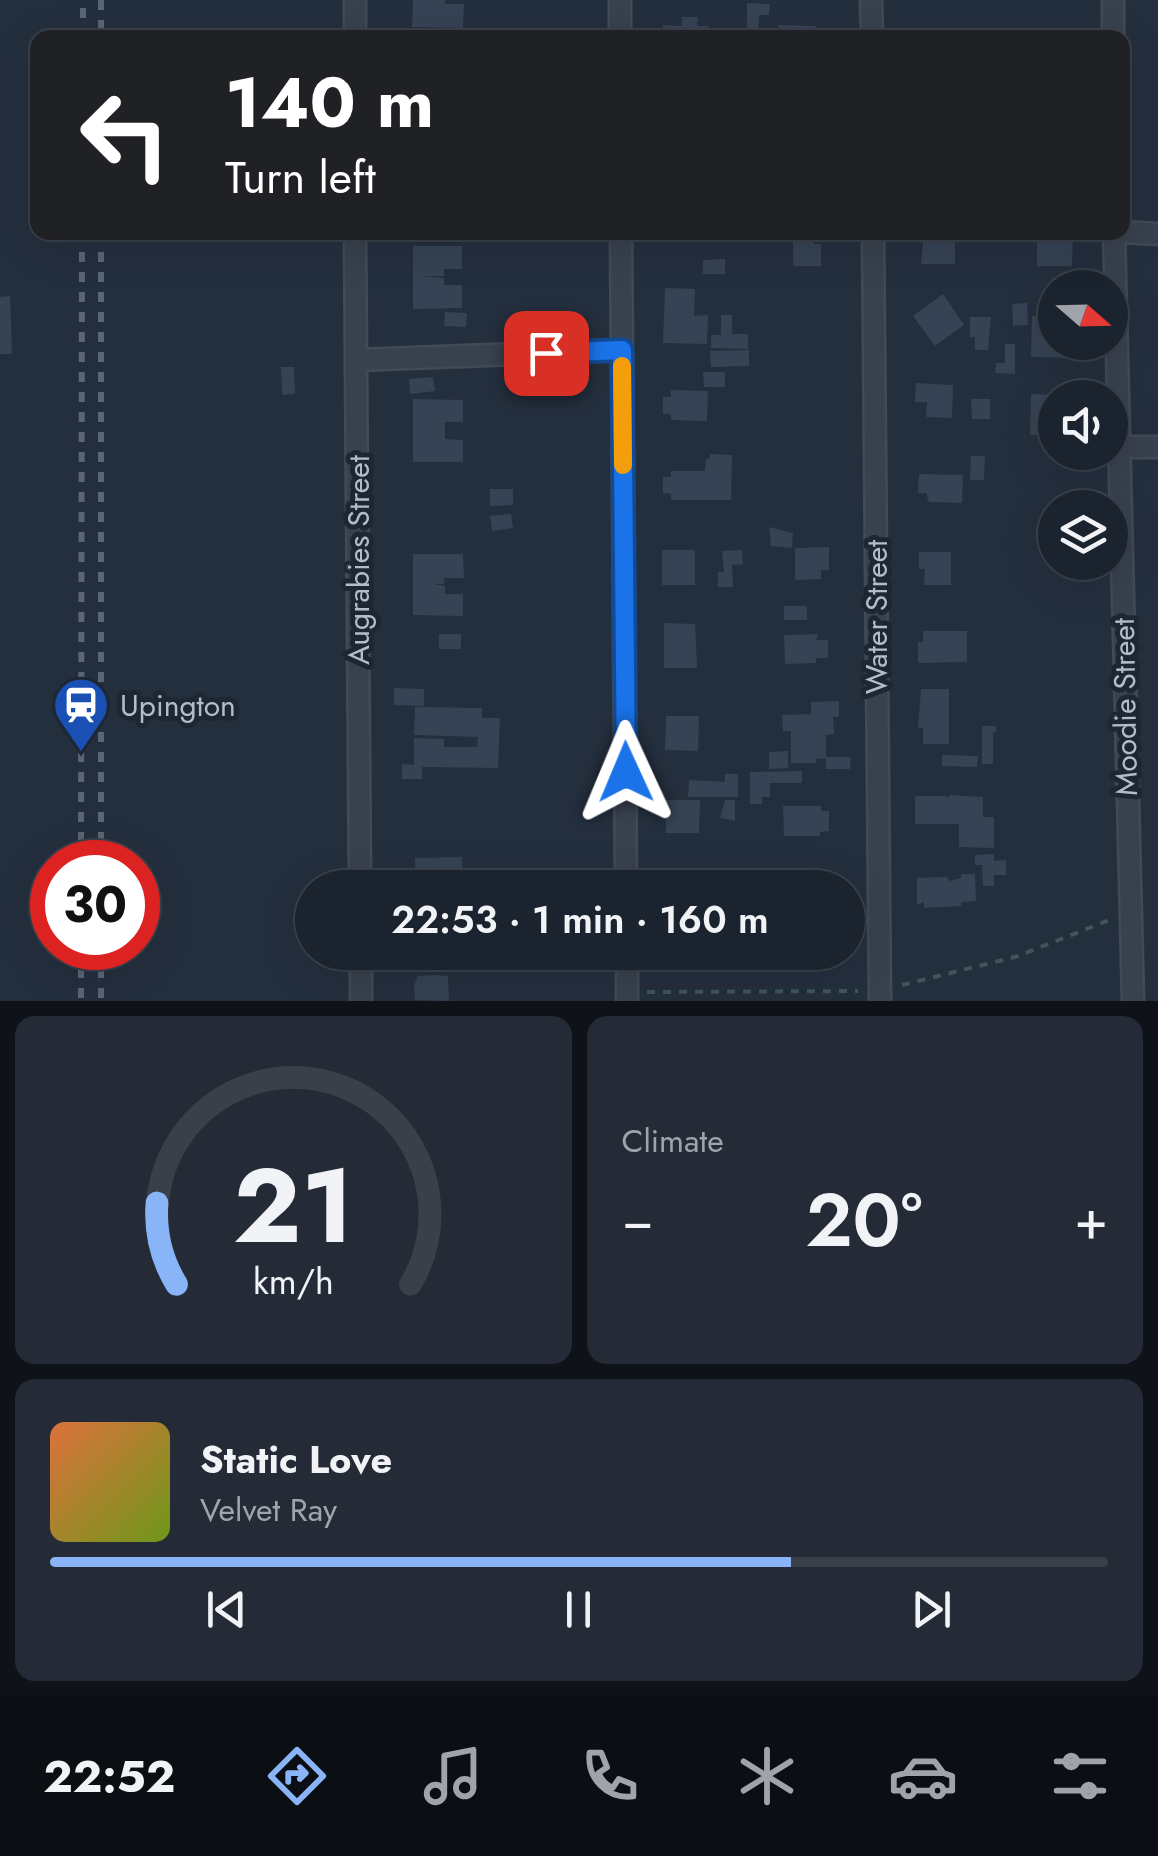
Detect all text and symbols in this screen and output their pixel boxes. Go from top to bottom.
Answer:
text: 140 m [225,52,434,153]
icon: left [60,70,190,200]
text: Turn left [225,145,376,210]
north arrow [1038,270,1128,360]
map controls [1038,270,1128,580]
pin [504,311,589,396]
icon: arrive [519,326,574,381]
button: sound [1038,380,1128,470]
street label: Augrabies Street [337,454,380,665]
button: layers [1038,490,1128,580]
street label: Water Street [855,539,898,694]
street label: Moodie Street [1102,617,1148,796]
station icon: Upington [51,675,111,754]
place label: Upington [120,684,236,727]
position arrow [574,720,678,824]
speed limit sign: 30 [30,840,160,970]
text: 22:53 · 1 min · 160 m [391,892,769,947]
text: Climate [622,1118,724,1164]
text: 21 [233,1131,354,1281]
text: 20° [805,1166,923,1274]
text: − [622,1180,654,1260]
text: + [1074,1180,1108,1260]
text: km/h [253,1256,334,1307]
text: Static Love [200,1432,392,1487]
text: Velvet Ray [200,1487,337,1533]
icon: previous [199,1582,254,1637]
icon: pause [551,1582,606,1637]
icon: next [904,1582,959,1637]
icon: directions [262,1741,332,1811]
icon: music [418,1741,488,1811]
icon: phone [575,1741,645,1811]
icon: climate [732,1741,802,1811]
icon: car [888,1741,958,1811]
icon: filters [1045,1741,1115,1811]
text: 22:52 [43,1744,175,1809]

